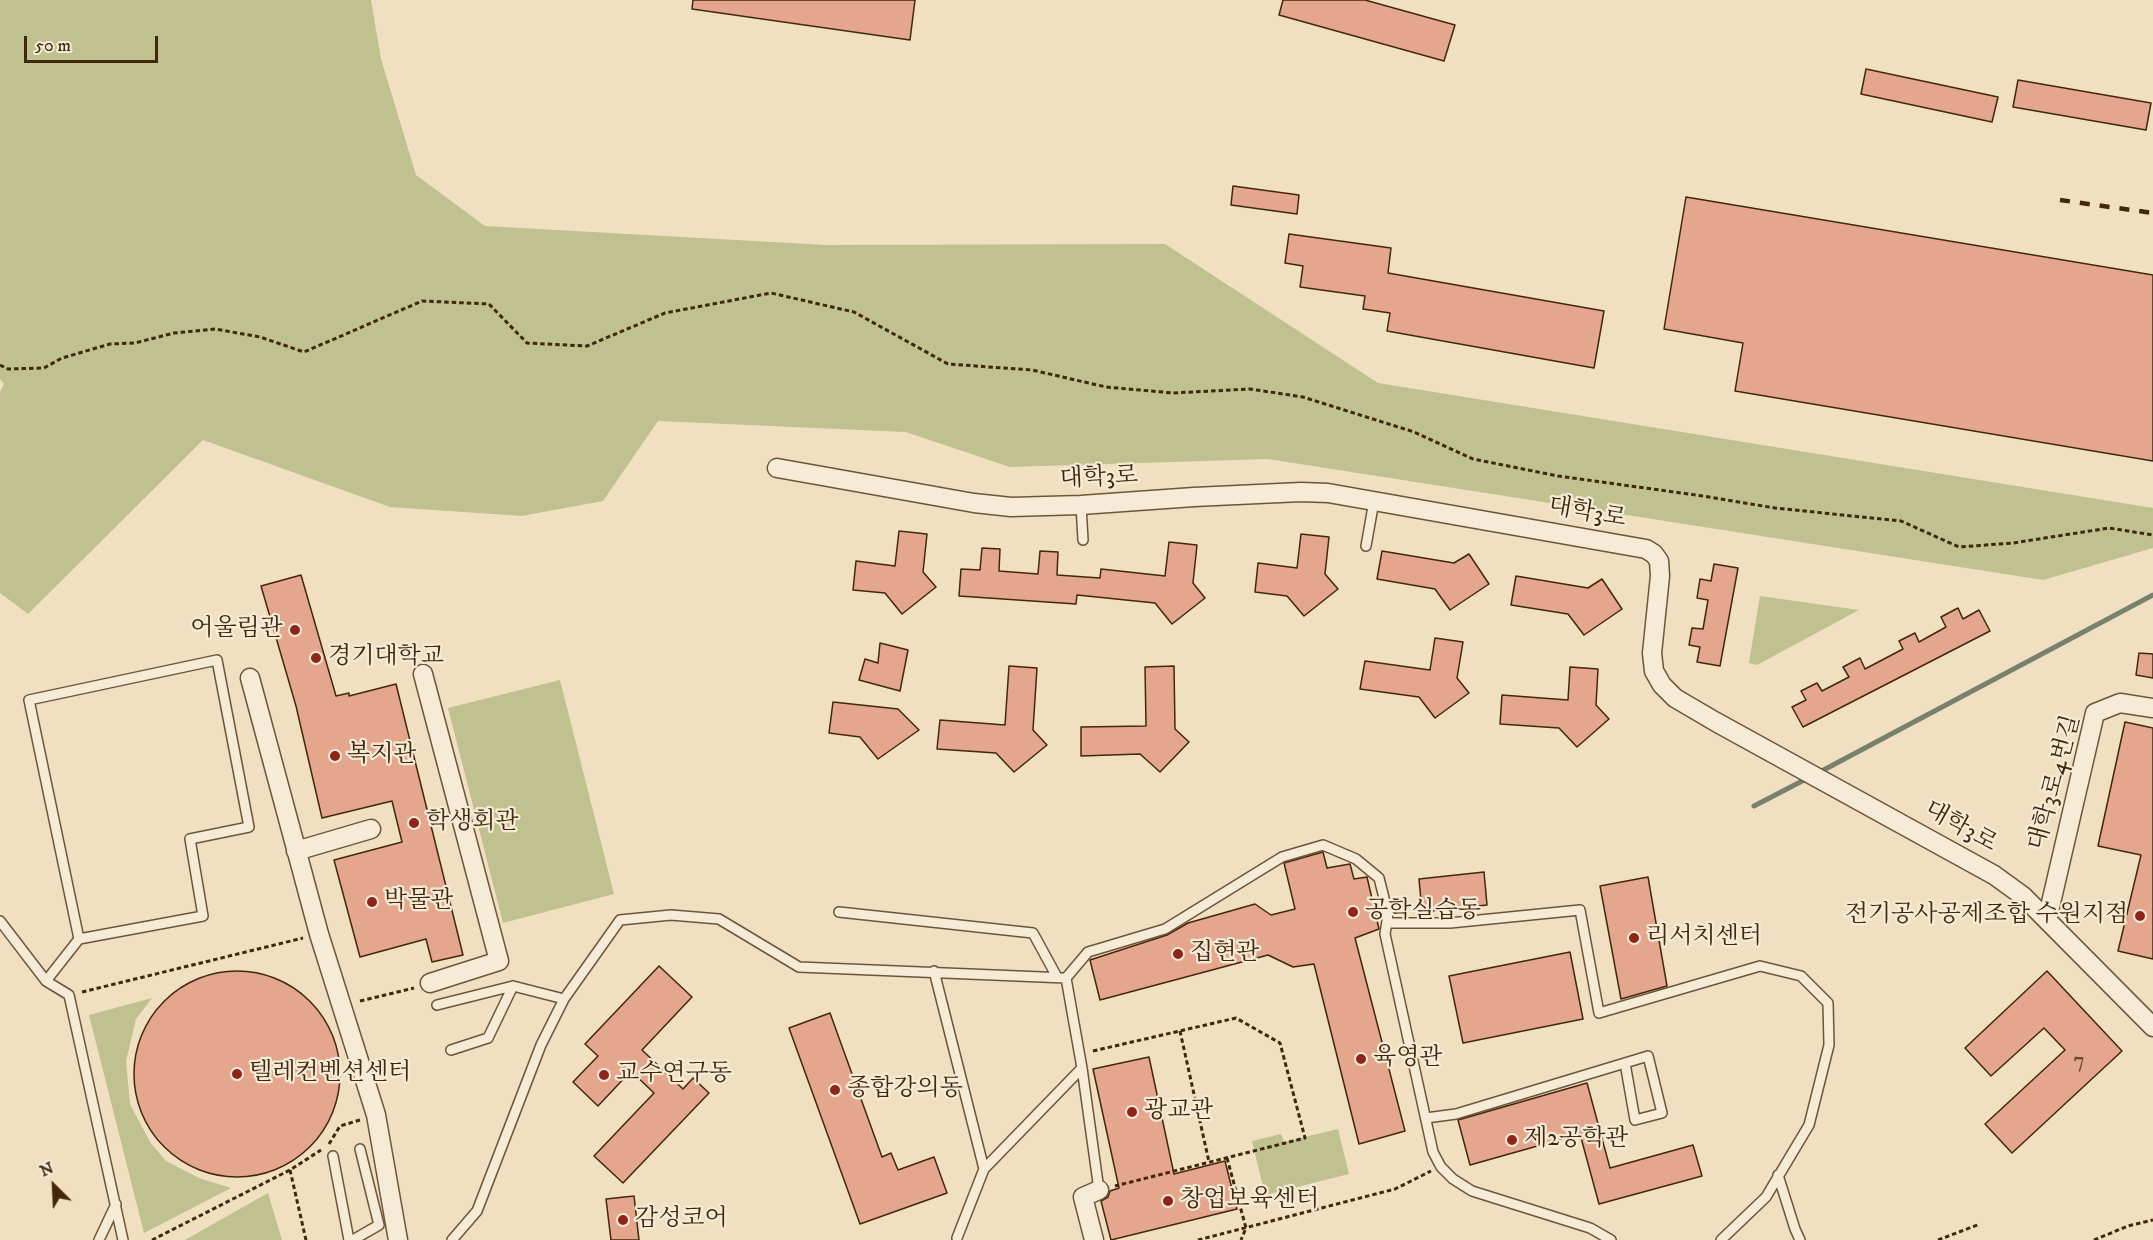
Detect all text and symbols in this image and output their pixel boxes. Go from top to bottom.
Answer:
scale bar [27,24,160,62]
text: 50 m [35,35,71,57]
street label: 대학3로 [1059,463,1139,495]
street label: 대학3로 [1546,493,1628,535]
place label: 어울림관 [190,616,283,644]
marker: 어울림관 [288,623,302,637]
place label: 경기대학교 [328,644,444,672]
marker: 경기대학교 [309,651,323,665]
street label: 대학3로4번길 [2024,712,2088,854]
place label: 복지관 [347,742,417,770]
marker: 복지관 [328,749,342,763]
street label: 대학3로 [1919,796,2001,860]
place label: 학생회관 [426,809,519,837]
marker: 학생회관 [407,816,421,830]
place label: 박물관 [384,888,454,916]
marker: 박물관 [365,895,379,909]
place label: 공학실습동 [1365,898,1481,926]
place label: 전기공사공제조합 수원지점 [1845,902,2128,930]
marker: 공학실습동 [1346,905,1360,919]
marker: 전기공사공제조합 수원지점 [2133,909,2147,923]
place label: 리서치센터 [1646,924,1762,952]
marker: 리서치센터 [1627,931,1641,945]
place label: 집현관 [1190,940,1260,968]
marker: 집현관 [1171,947,1185,961]
place label: 육영관 [1373,1045,1443,1073]
house number: 7 [2073,1050,2085,1076]
marker: 육영관 [1354,1052,1368,1066]
place label: 텔레컨벤션센터 [249,1060,411,1088]
place label: 교수연구동 [616,1061,732,1089]
marker: 텔레컨벤션센터 [230,1067,244,1081]
marker: 교수연구동 [597,1068,611,1082]
place label: 종합강의동 [847,1076,963,1104]
marker: 종합강의동 [828,1083,842,1097]
place label: 광교관 [1144,1098,1214,1126]
marker: 광교관 [1125,1105,1139,1119]
place label: 제2공학관 [1524,1126,1629,1154]
marker: 제2공학관 [1505,1133,1519,1147]
north arrow [24,1156,84,1216]
text: N [37,1158,57,1181]
place label: 창업보육센터 [1180,1187,1319,1215]
marker: 창업보육센터 [1161,1194,1175,1208]
place label: 감성코어 [635,1206,728,1234]
marker: 감성코어 [616,1213,630,1227]

